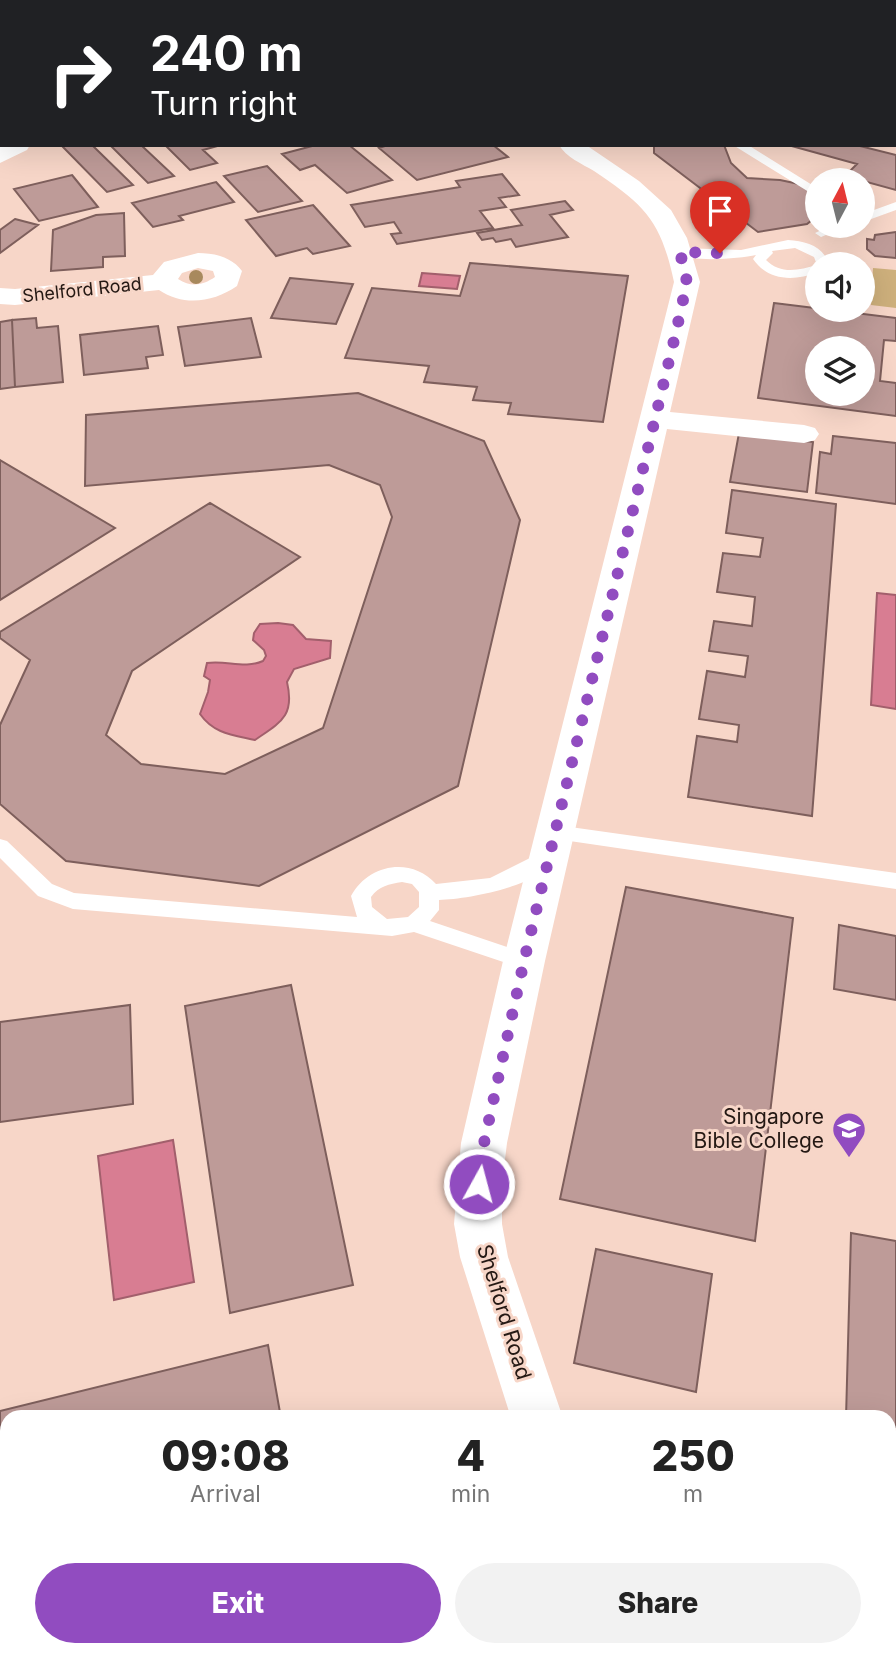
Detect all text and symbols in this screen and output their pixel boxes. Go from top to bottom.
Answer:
text: 240 m [150,24,303,83]
icon: right [35,28,126,119]
text: Turn right [150,84,297,123]
north arrow [805,168,875,238]
map controls [805,168,875,406]
pin [690,181,750,253]
icon: arrive [701,192,739,230]
button: sound [805,252,875,322]
street label: Shelford Road [21,273,143,306]
button: layers [805,336,875,406]
place label: Singapore Bible College [694,1104,824,1153]
school or university icon: Singapore Bible College [830,1110,868,1159]
position arrow [442,1147,516,1221]
street label: Shelford Road [472,1241,537,1382]
text: 09:08 [161,1430,290,1481]
text: 4 [456,1430,485,1481]
text: 250 [652,1430,735,1481]
text: Arrival [190,1480,261,1508]
text: min [451,1480,490,1508]
text: m [683,1480,703,1508]
button: Exit [35,1563,441,1643]
button: Share [455,1563,861,1643]

